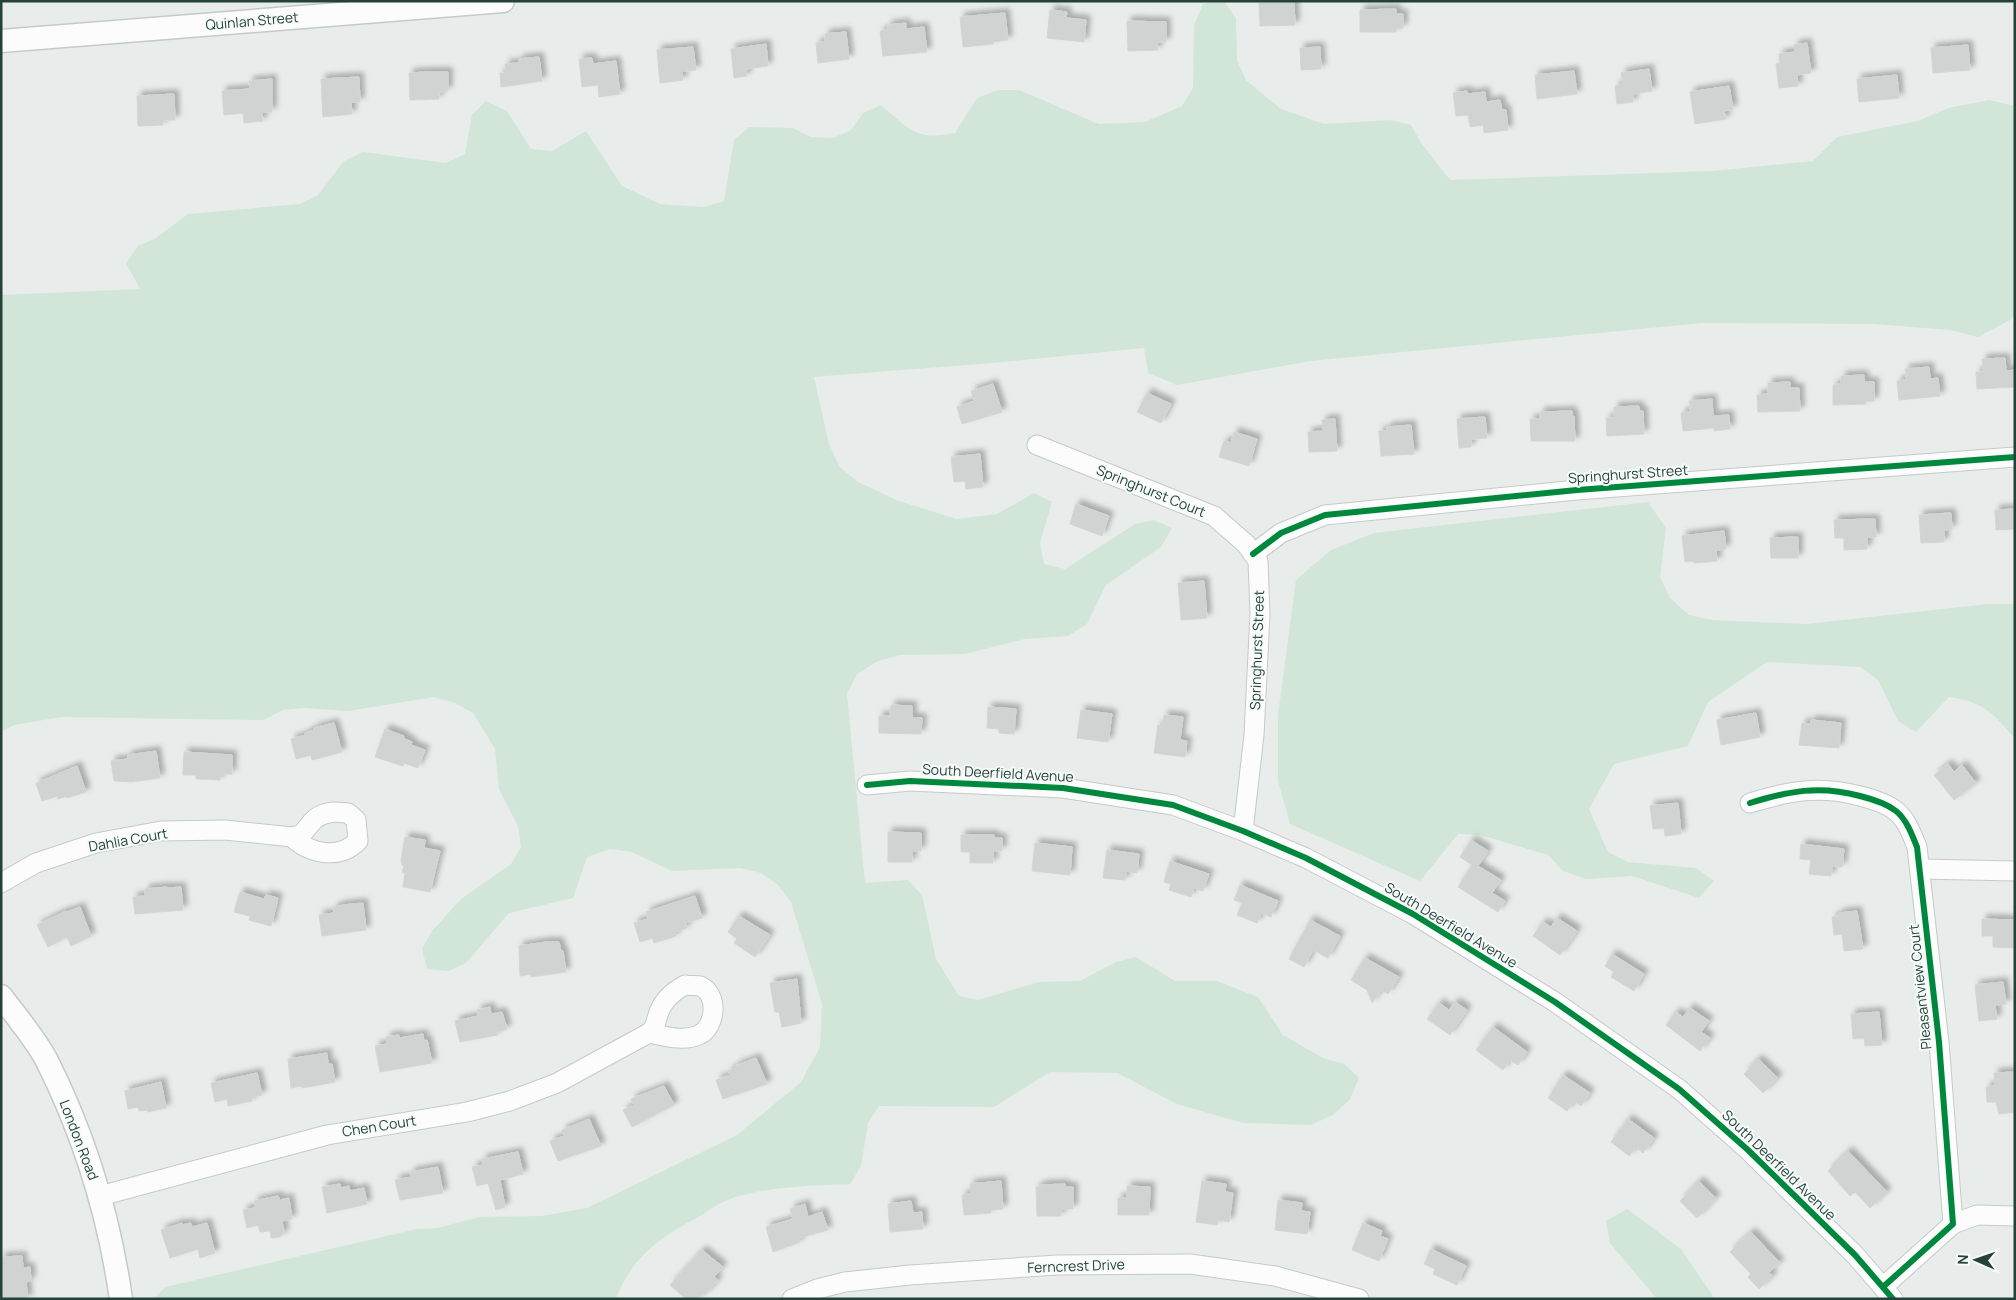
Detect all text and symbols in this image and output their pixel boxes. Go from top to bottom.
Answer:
street label: Quinlan Street [205,7,300,34]
street label: Springhurst Court [1094,460,1209,521]
street label: Springhurst Street [1567,460,1689,487]
street label: Springhurst Street [1245,589,1268,710]
street label: South Deerfield Avenue [922,759,1074,786]
street label: Dahlia Court [87,823,169,856]
street label: South Deerfield Avenue [1381,877,1521,972]
street label: Pleasantview Court [1903,923,1936,1051]
street label: London Road [55,1097,103,1183]
street label: South Deerfield Avenue [1718,1105,1841,1224]
street label: Chen Court [341,1110,418,1141]
north arrow [1951,1235,2001,1285]
street label: Ferncrest Drive [1027,1254,1125,1277]
text: N [1953,1254,1972,1265]

